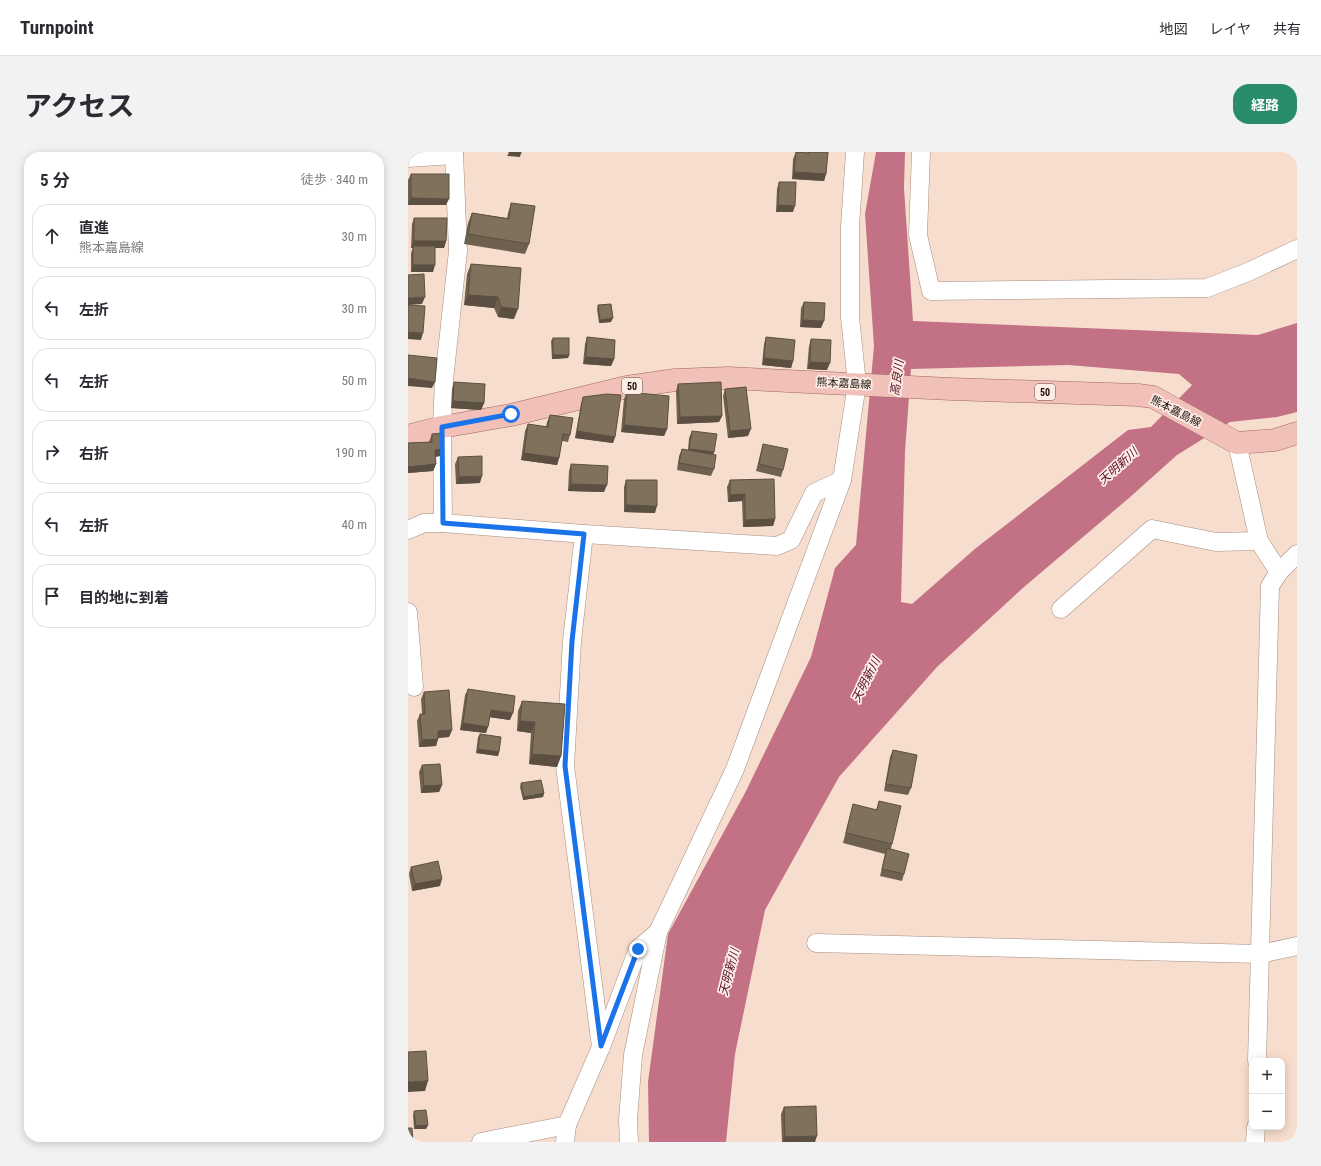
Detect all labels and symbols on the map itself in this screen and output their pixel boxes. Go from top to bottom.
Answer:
water label: 高良川 [888,357,907,397]
street label: 熊本嘉島線 [816,376,872,391]
road number: 50 [622,378,642,394]
road number: 50 [1035,384,1055,400]
street label: 熊本嘉島線 [1148,393,1203,430]
route start [502,405,520,423]
water label: 天明新川 [1095,443,1142,487]
water label: 天明新川 [849,654,884,705]
route end [629,940,647,958]
water label: 天明新川 [716,945,742,997]

